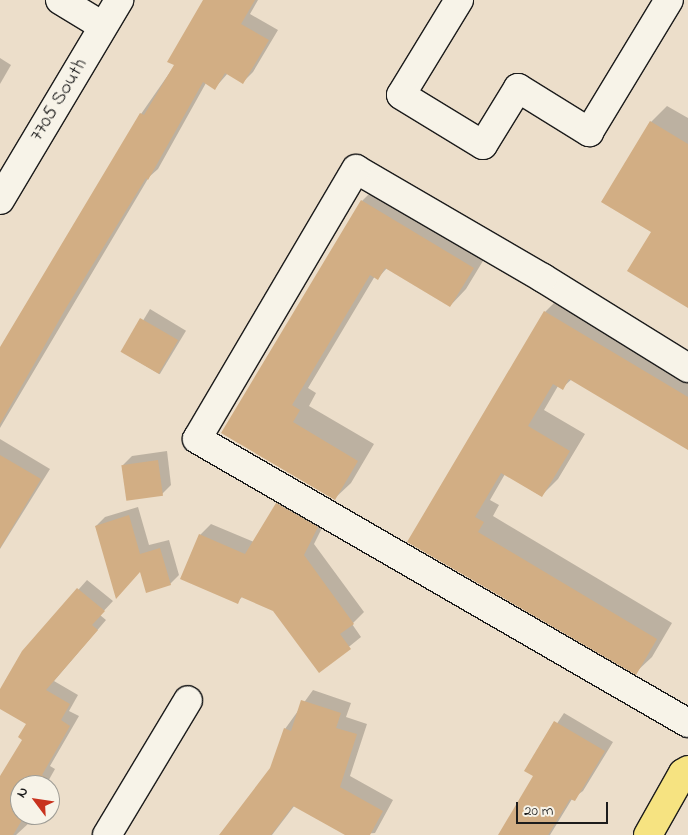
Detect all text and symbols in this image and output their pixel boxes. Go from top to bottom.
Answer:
street label: 7705 South [25,54,93,146]
north arrow [10,775,60,825]
text: N [11,783,34,802]
scale bar [518,792,610,824]
text: 20 m [524,800,553,822]

